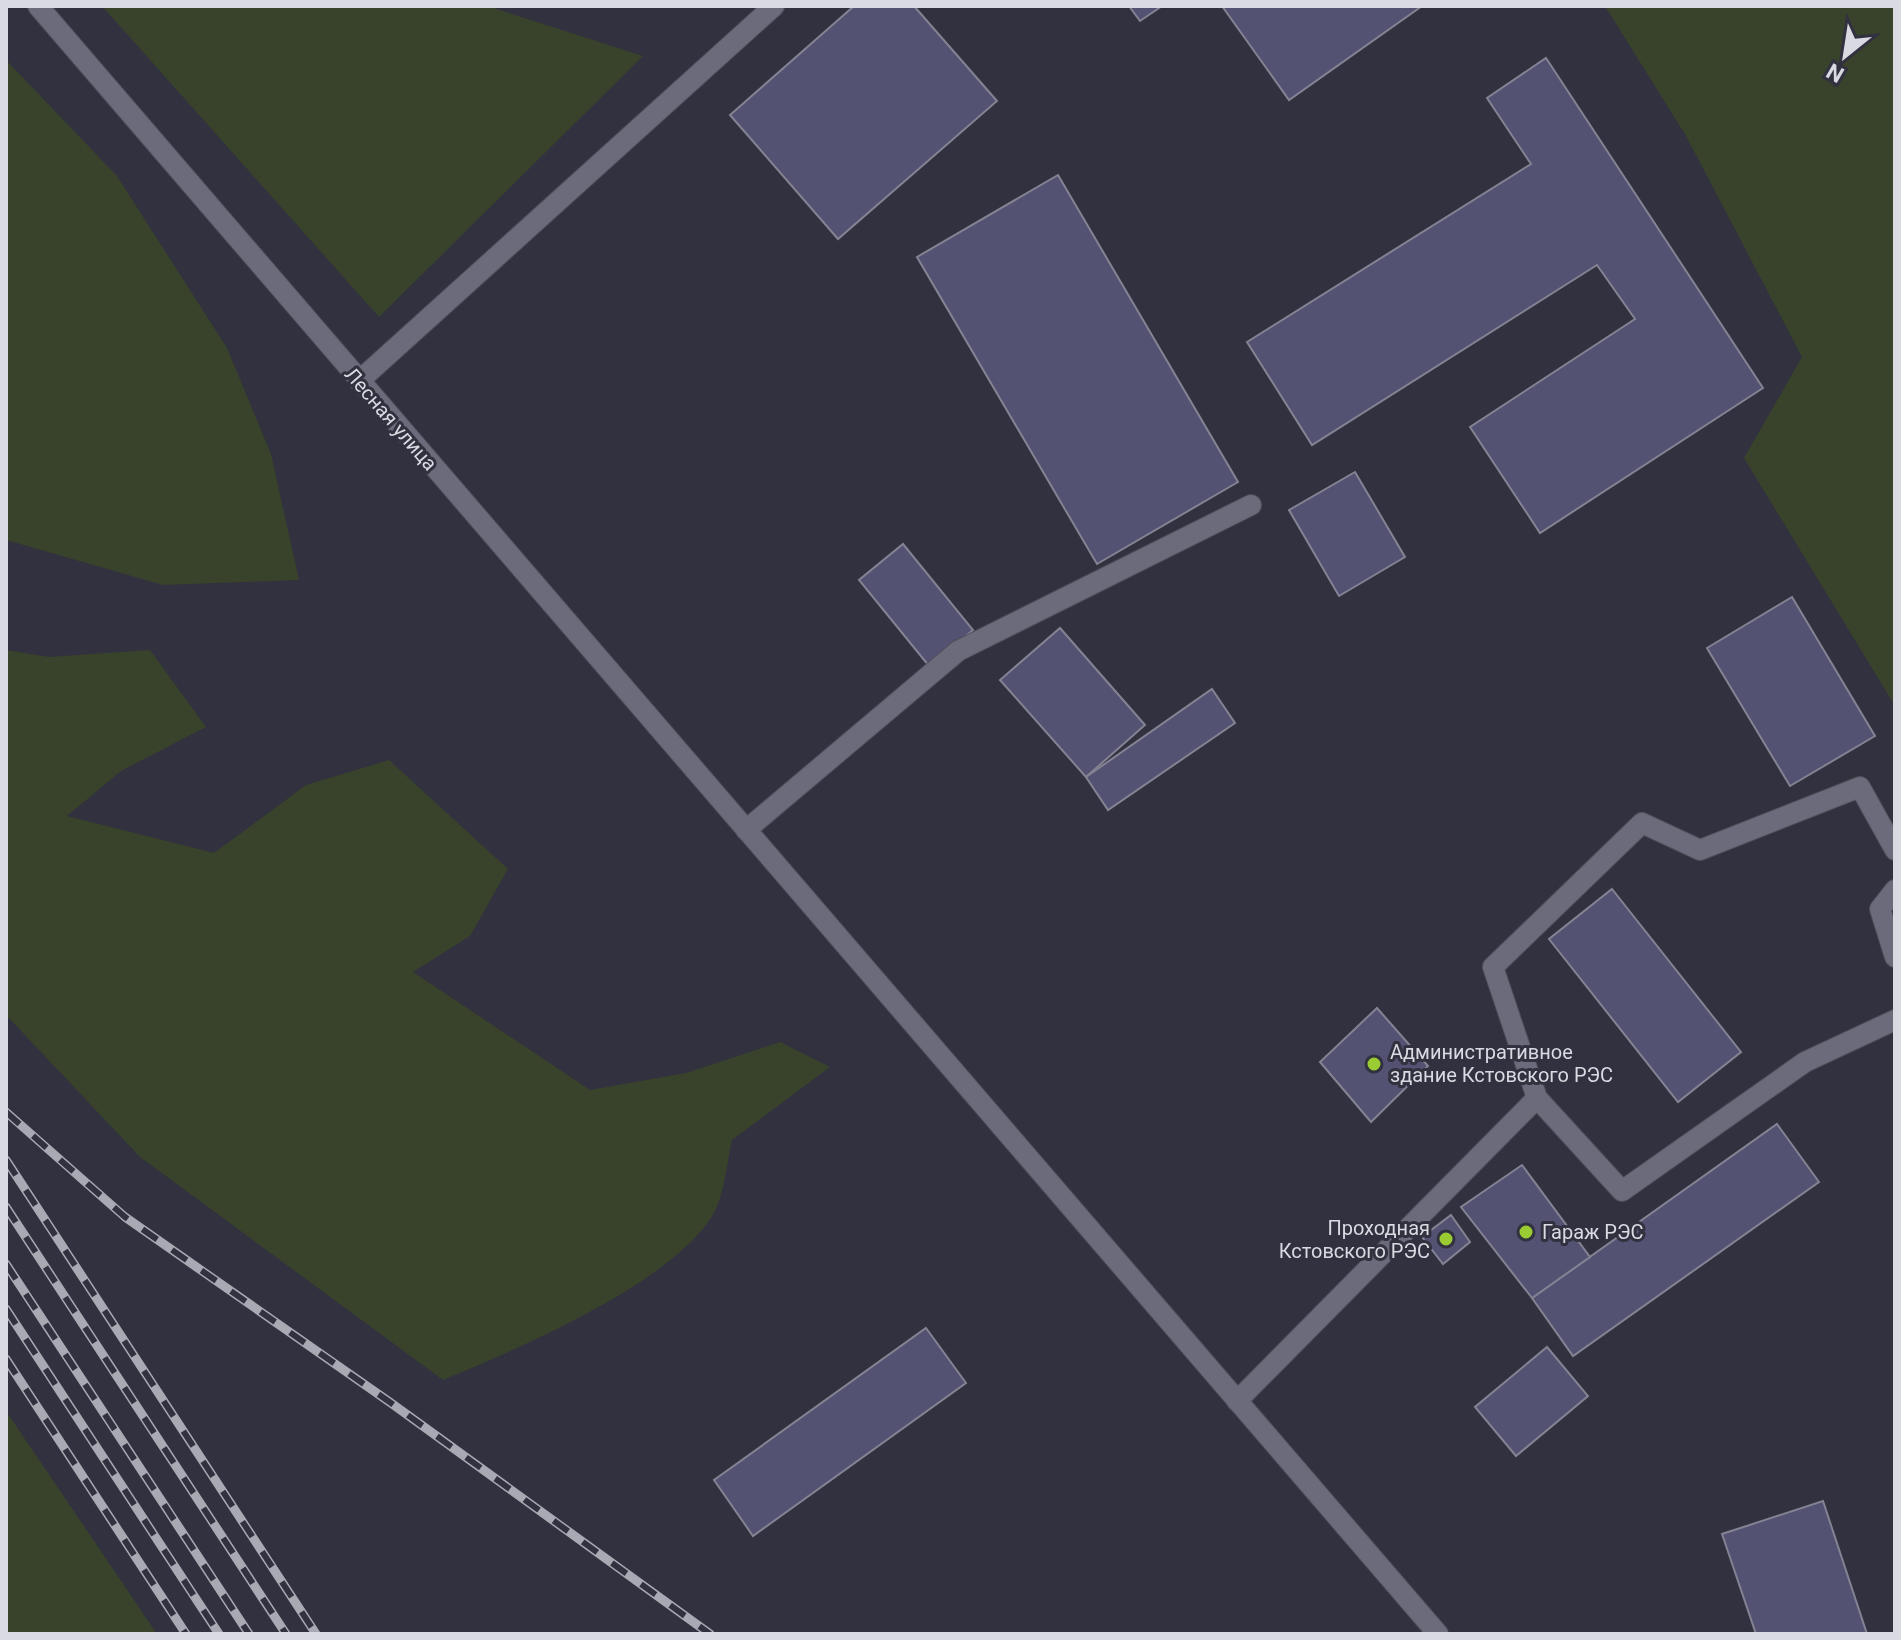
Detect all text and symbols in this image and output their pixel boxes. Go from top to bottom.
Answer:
north arrow [1805,16,1885,96]
text: N [1822,58,1848,88]
street label: Лесная улица [340,363,442,475]
place label: Административное здание Кстовского РЭС [1390,1040,1613,1087]
marker: Административное здание Кстовского РЭС [1365,1055,1383,1073]
place label: Проходная Кстовского РЭС [1279,1216,1430,1263]
place label: Гараж РЭС [1542,1220,1643,1244]
marker: Гараж РЭС [1517,1223,1535,1241]
marker: Проходная Кстовского РЭС [1437,1230,1455,1248]

